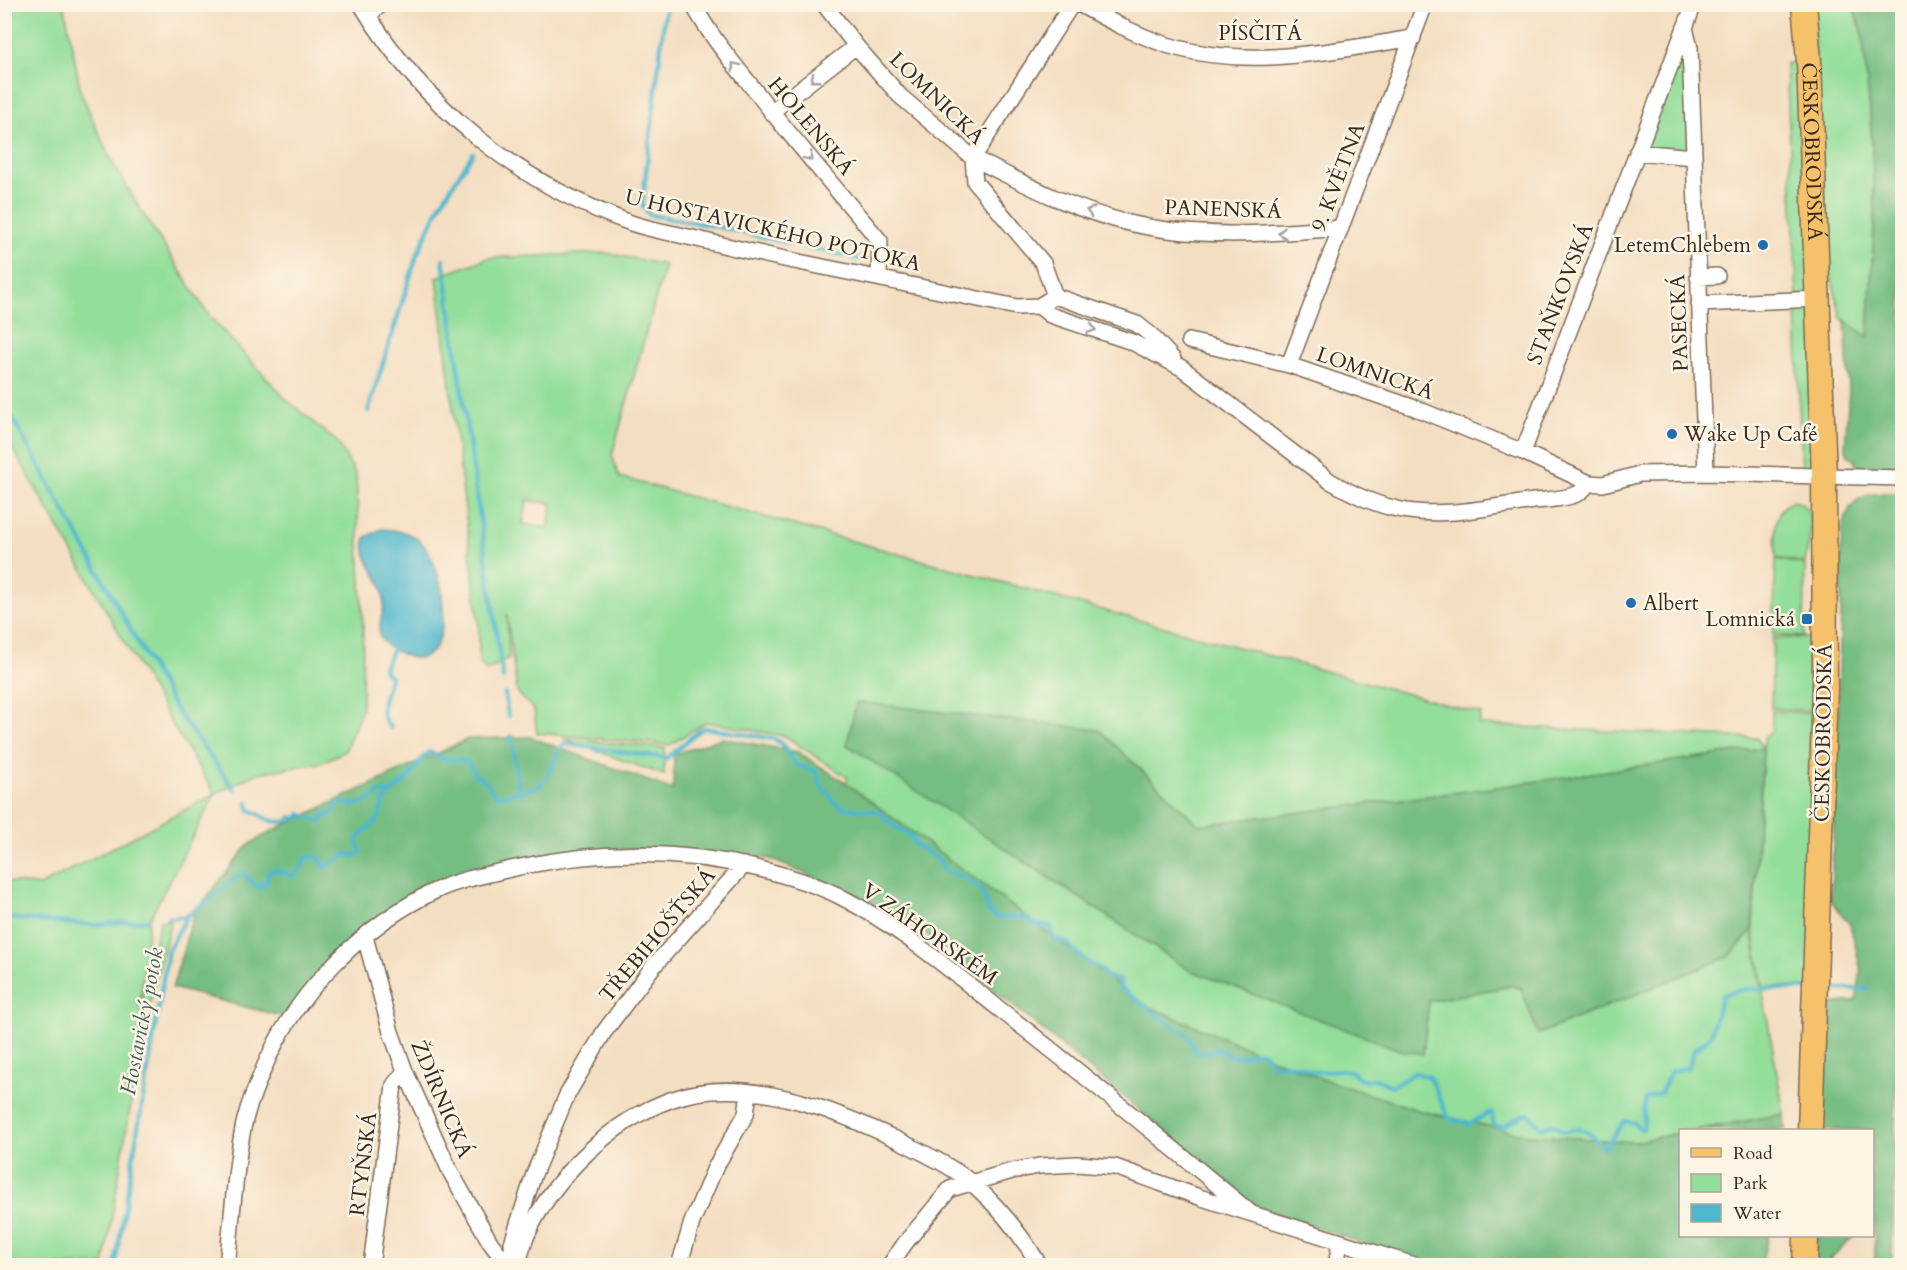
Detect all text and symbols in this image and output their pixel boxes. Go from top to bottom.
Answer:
street label: PÍSČITÁ [1218,18,1302,48]
street label: LOMNICKÁ [883,45,991,151]
one-way arrow [732,62,743,73]
street label: ČESKOBRODSKÁ [1794,62,1829,242]
street label: HOLENSKÁ [761,71,860,182]
one-way arrow [809,72,820,83]
street label: 9. KVĚTNA [1304,118,1372,236]
one-way arrow [802,150,813,161]
street label: U HOSTAVICKÉHO POTOKA [622,182,924,279]
street label: PANENSKÁ [1164,193,1282,226]
one-way arrow [1085,206,1096,219]
street label: STAŇKOVSKÁ [1519,219,1601,369]
one-way arrow [1278,226,1287,239]
place label: LetemChlebem [1614,231,1751,260]
marker: LetemChlebem [1756,238,1770,252]
street label: PASECKÁ [1663,274,1696,372]
one-way arrow [1086,322,1097,334]
street label: LOMNICKÁ [1312,340,1437,407]
place label: Wake Up Café [1683,420,1818,449]
marker: Wake Up Café [1665,427,1679,441]
place label: Albert [1643,589,1699,618]
marker: Albert [1624,596,1638,610]
place label: Lomnická [1705,605,1795,634]
marker: Lomnická [1800,612,1814,626]
street label: ČESKOBRODSKÁ [1806,643,1840,822]
street label: TŘEBIHOŠŤSKÁ [592,861,722,1009]
street label: V ZÁHORSKÉM [856,877,1004,992]
water label: Hostavický potok [113,945,171,1097]
street label: ŽDÍRNICKÁ [404,1035,480,1163]
street label: RTYŇSKÁ [342,1110,384,1218]
legend [1679,1129,1874,1237]
text: Road [1733,1141,1773,1166]
text: Park [1733,1171,1768,1196]
text: Water [1732,1201,1782,1226]

